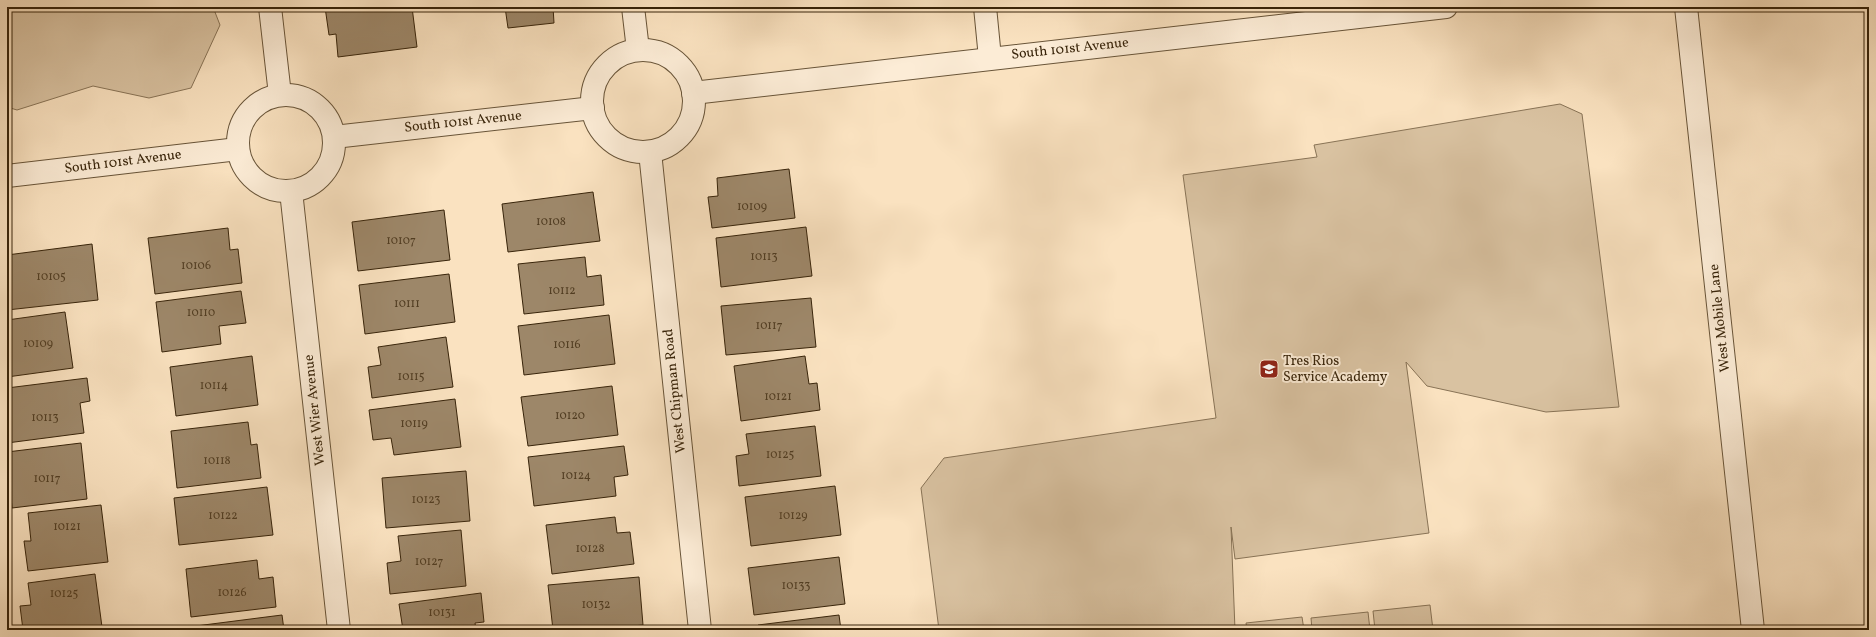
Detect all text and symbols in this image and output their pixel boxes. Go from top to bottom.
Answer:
street label: South 101st Avenue [1010,33,1130,65]
street label: South 101st Avenue [403,106,523,138]
street label: South 101st Avenue [63,145,183,179]
house number: 10109 [737,199,767,215]
house number: 10108 [536,214,566,230]
house number: 10107 [386,233,416,249]
house number: 10113 [750,249,778,265]
house number: 10106 [181,258,211,274]
street label: West Mobile Lane [1705,263,1735,373]
house number: 10105 [36,269,66,285]
house number: 10112 [548,283,576,299]
house number: 10111 [394,296,420,312]
house number: 10110 [187,305,215,321]
house number: 10117 [755,318,783,334]
street label: West Chipman Road [659,328,691,454]
house number: 10109 [23,336,53,352]
house number: 10116 [553,337,581,353]
place label: Tres Rios Service Academy [1283,352,1388,387]
street label: West Wier Avenue [300,353,330,467]
school or university icon: Tres Rios Service Academy [1258,358,1280,380]
house number: 10115 [398,369,425,385]
house number: 10114 [200,378,228,394]
house number: 10121 [764,389,792,405]
house number: 10120 [555,408,585,424]
house number: 10113 [31,410,59,426]
house number: 10119 [400,416,428,432]
house number: 10125 [766,447,795,463]
house number: 10118 [203,453,231,469]
house number: 10124 [561,468,591,484]
house number: 10117 [33,471,61,487]
house number: 10123 [412,492,440,508]
house number: 10122 [208,508,238,524]
house number: 10129 [778,508,808,524]
house number: 10121 [53,519,81,535]
house number: 10128 [575,541,605,557]
house number: 10127 [415,554,443,570]
house number: 10133 [782,578,810,594]
house number: 10126 [217,585,247,601]
house number: 10125 [50,586,79,602]
house number: 10132 [581,597,611,613]
house number: 10131 [428,605,456,621]

